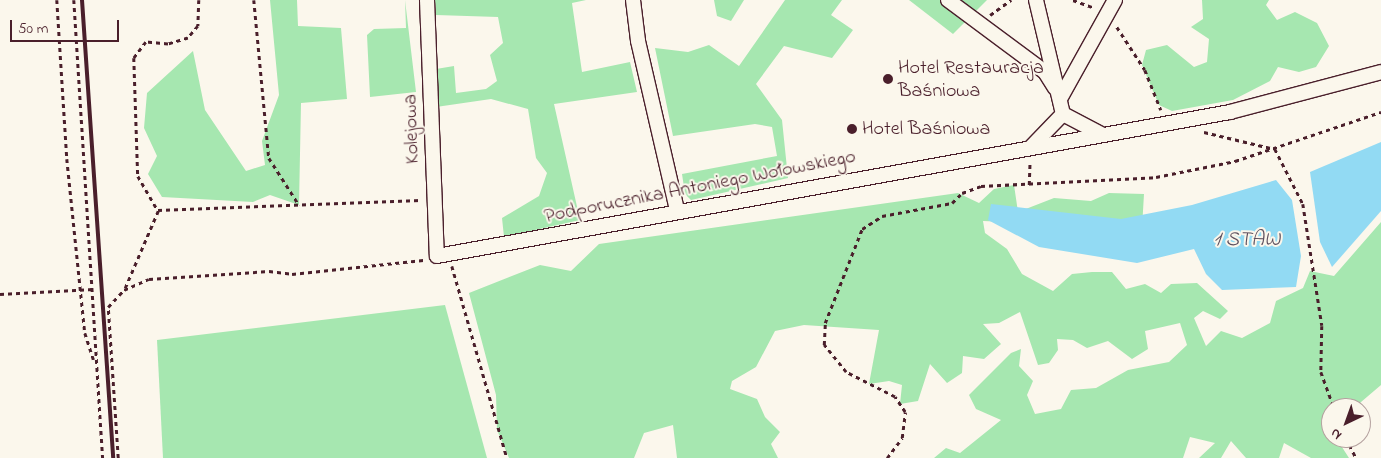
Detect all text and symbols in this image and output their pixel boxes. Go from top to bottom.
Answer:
scale bar [12,10,121,42]
text: 50 m [18,18,48,40]
place label: Hotel Restauracja Baśniowa [898,56,1044,103]
marker: Hotel Restauracja Baśniowa [882,73,894,85]
street label: Kolejowa [399,94,425,164]
place label: Hotel Baśniowa [862,117,990,141]
marker: Hotel Baśniowa [846,123,858,135]
street label: Podporucznika Antoniego Wołowskiego [542,145,858,229]
water label: 1 STAW [1214,227,1280,253]
north arrow [1321,398,1371,448]
text: N [1326,423,1347,445]

